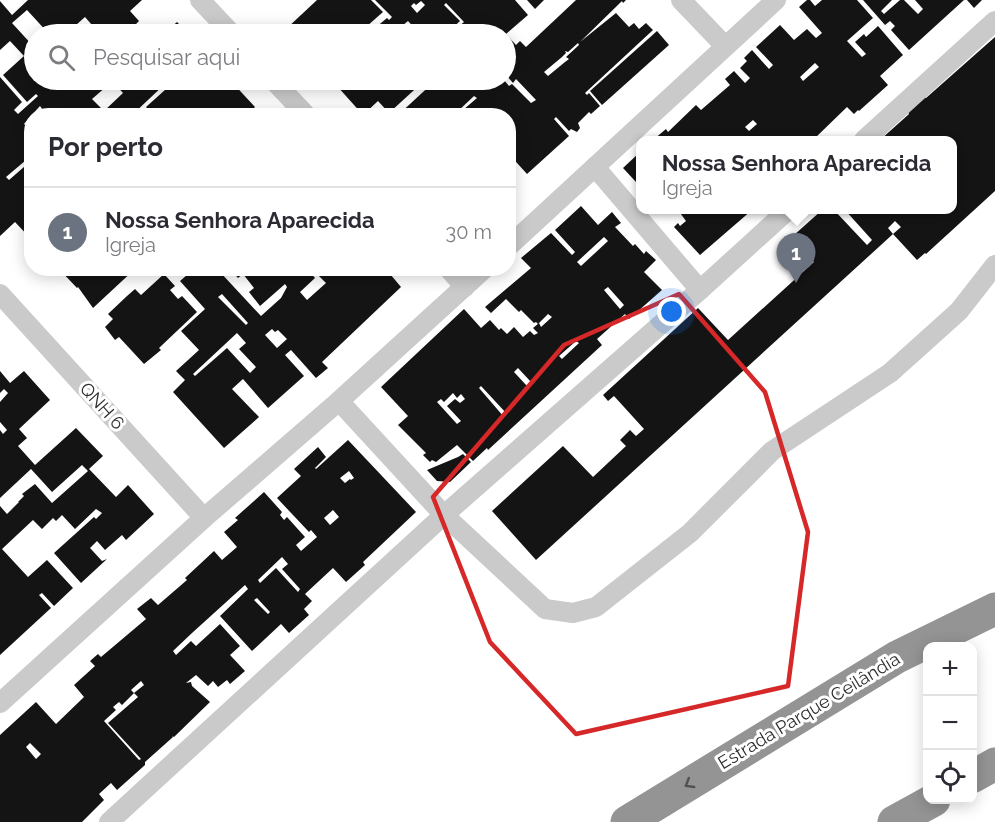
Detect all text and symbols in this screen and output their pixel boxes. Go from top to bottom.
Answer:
search box [24,24,516,90]
icon: search [45,41,78,74]
text: Pesquisar aqui [93,44,240,70]
text: Por perto [48,132,163,162]
popup [636,136,957,214]
text: Nossa Senhora Aparecida [662,150,931,176]
text: Igreja [662,176,713,200]
text: Nossa Senhora Aparecida [105,207,375,233]
text: 1 [63,220,72,244]
text: 30 m [446,220,492,244]
text: Igreja [105,233,156,257]
pin: 1 [776,234,816,283]
your location [657,297,686,326]
street label: QNH 6 [76,378,129,434]
map controls [923,642,977,804]
button: + [923,642,977,696]
street label: Estrada Parque Ceilândia [714,648,903,773]
button: − [923,696,977,750]
button: locate [923,750,977,804]
one-way arrow [685,776,695,788]

